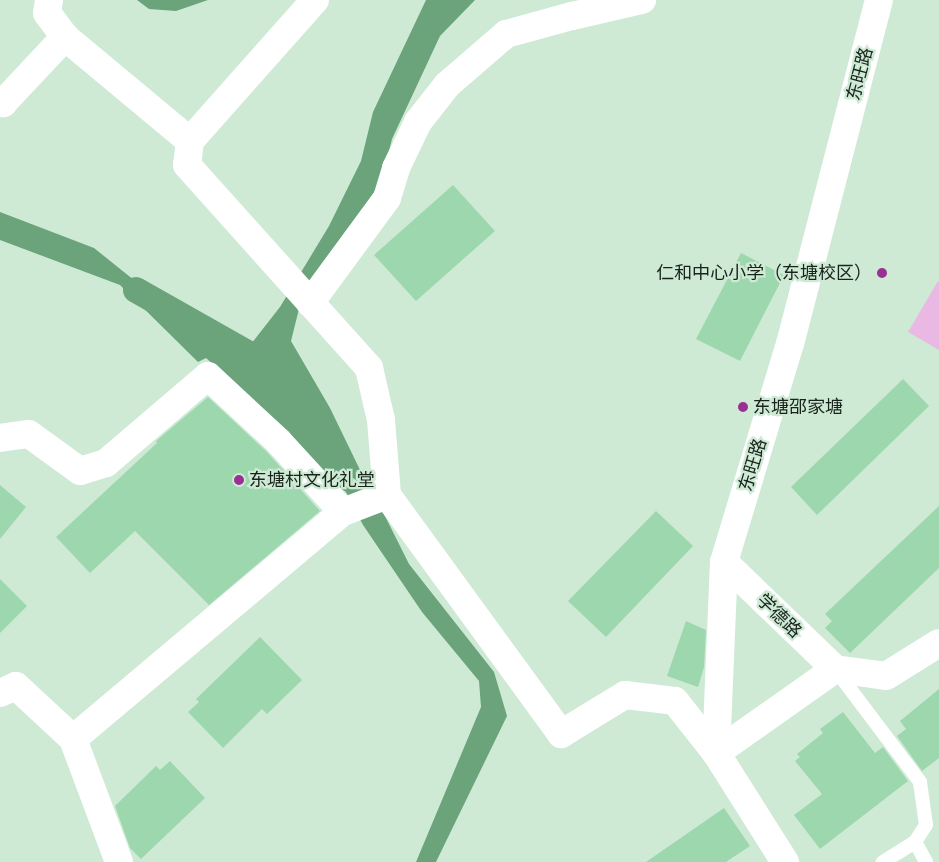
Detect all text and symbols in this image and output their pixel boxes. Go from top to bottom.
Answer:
street label: 东旺路 [843,45,877,103]
place label: 仁和中心小学（东塘校区） [656,262,872,284]
marker: 仁和中心小学（东塘校区） [876,267,888,279]
place label: 东塘邵家塘 [753,396,843,418]
marker: 东塘邵家塘 [737,401,749,413]
street label: 东旺路 [735,436,771,494]
place label: 东塘村文化礼堂 [249,469,375,491]
marker: 东塘村文化礼堂 [233,474,245,486]
street label: 学德路 [752,589,806,643]

